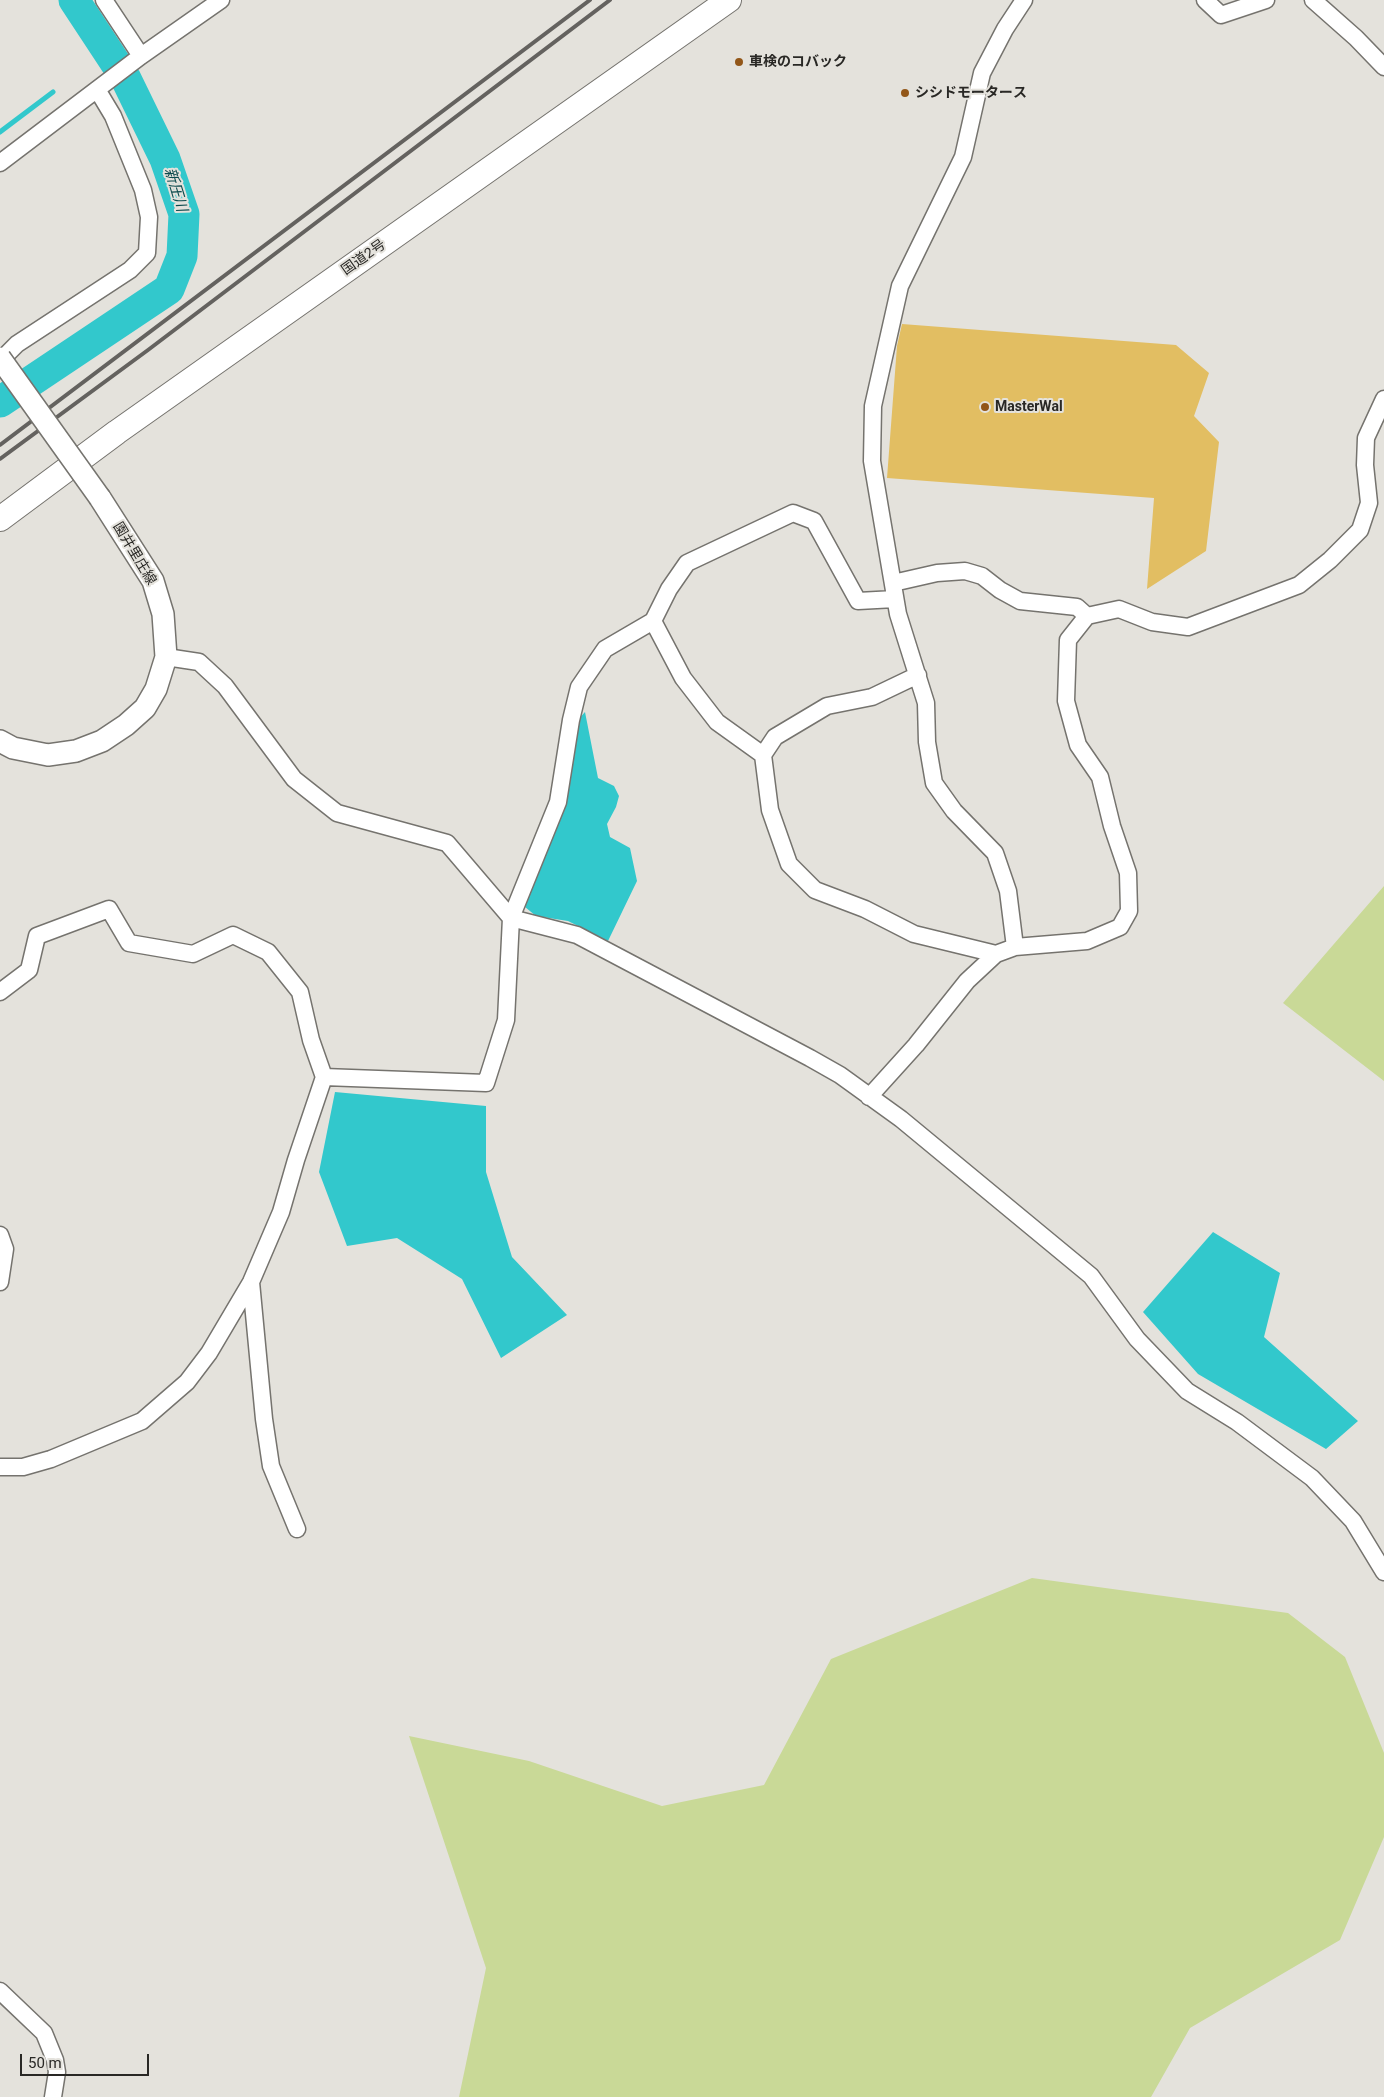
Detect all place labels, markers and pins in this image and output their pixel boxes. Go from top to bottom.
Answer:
place label: 車検のコバック [749,54,847,70]
marker: 車検のコバック [733,56,745,68]
place label: シシドモータース [915,85,1027,101]
marker: シシドモータース [899,87,911,99]
place label: MasterWal [995,399,1063,415]
marker: MasterWal [979,401,991,413]

